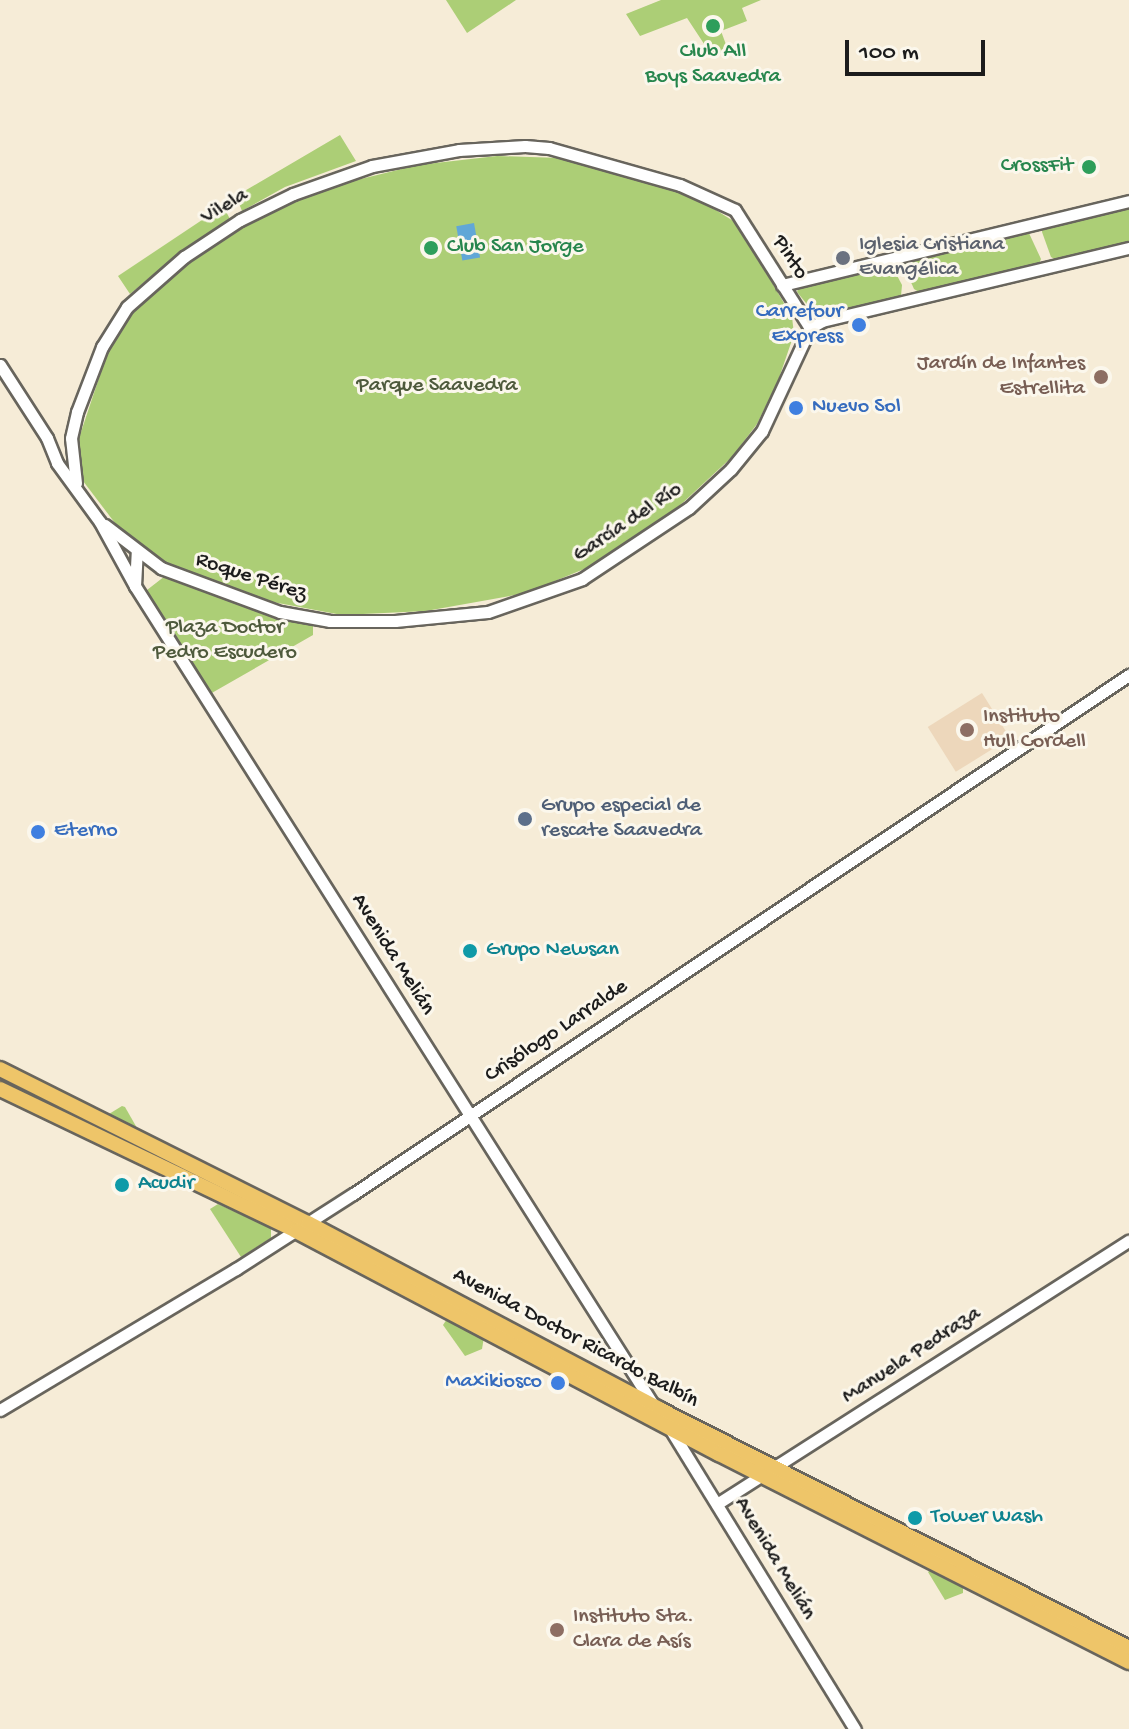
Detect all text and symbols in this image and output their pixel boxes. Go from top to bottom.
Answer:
marker: Club All Boys Saavedra [704,17,722,35]
scale bar [849,24,989,74]
place label: Club All Boys Saavedra [645,39,781,90]
text: 100 m [859,39,919,68]
place label: CrossFit [1001,154,1073,180]
marker: CrossFit [1080,158,1098,176]
street label: Vilela [197,183,253,231]
street label: Pinto [765,231,813,285]
place label: Iglesia Cristiana Evangélica [859,232,1005,284]
place label: Club San Jorge [447,235,584,261]
marker: Club San Jorge [422,239,440,257]
marker: Iglesia Cristiana Evangélica [834,249,852,267]
place label: Carrefour Express [756,299,843,350]
marker: Carrefour Express [850,316,868,334]
place label: Jardín de Infantes Estrellita [917,351,1085,402]
marker: Jardín de Infantes Estrellita [1092,368,1110,386]
park label: Parque Saavedra [357,374,517,400]
place label: Nuevo Sol [812,395,901,421]
marker: Nuevo Sol [787,399,805,417]
street label: García del Río [569,477,687,569]
street label: Roque Pérez [192,548,310,608]
park label: Plaza Doctor Pedro Escudero [153,615,297,666]
place label: Instituto Hull Cordell [983,704,1086,756]
marker: Instituto Hull Cordell [958,721,976,739]
place label: Grupo especial de rescate Saavedra [541,793,702,844]
marker: Grupo especial de rescate Saavedra [516,810,534,828]
place label: Eterno [54,819,118,845]
marker: Eterno [29,823,47,841]
street label: Avenida Melián [344,889,440,1021]
place label: Grupo Newsan [486,938,619,964]
marker: Grupo Newsan [461,942,479,960]
street label: Crisólogo Larralde [481,974,633,1090]
place label: Acudir [138,1172,194,1198]
marker: Acudir [113,1176,131,1194]
street label: Avenida Doctor Ricardo Balbín [448,1263,702,1415]
street label: Manuela Pedraza [838,1301,986,1411]
place label: Maxikiosco [445,1370,542,1396]
marker: Maxikiosco [549,1374,567,1392]
street label: Avenida Melián [727,1493,821,1625]
place label: Tower Wash [931,1505,1043,1531]
marker: Tower Wash [906,1509,924,1527]
place label: Instituto Sta. Clara de Asís [573,1604,694,1656]
marker: Instituto Sta. Clara de Asís [548,1621,566,1639]

